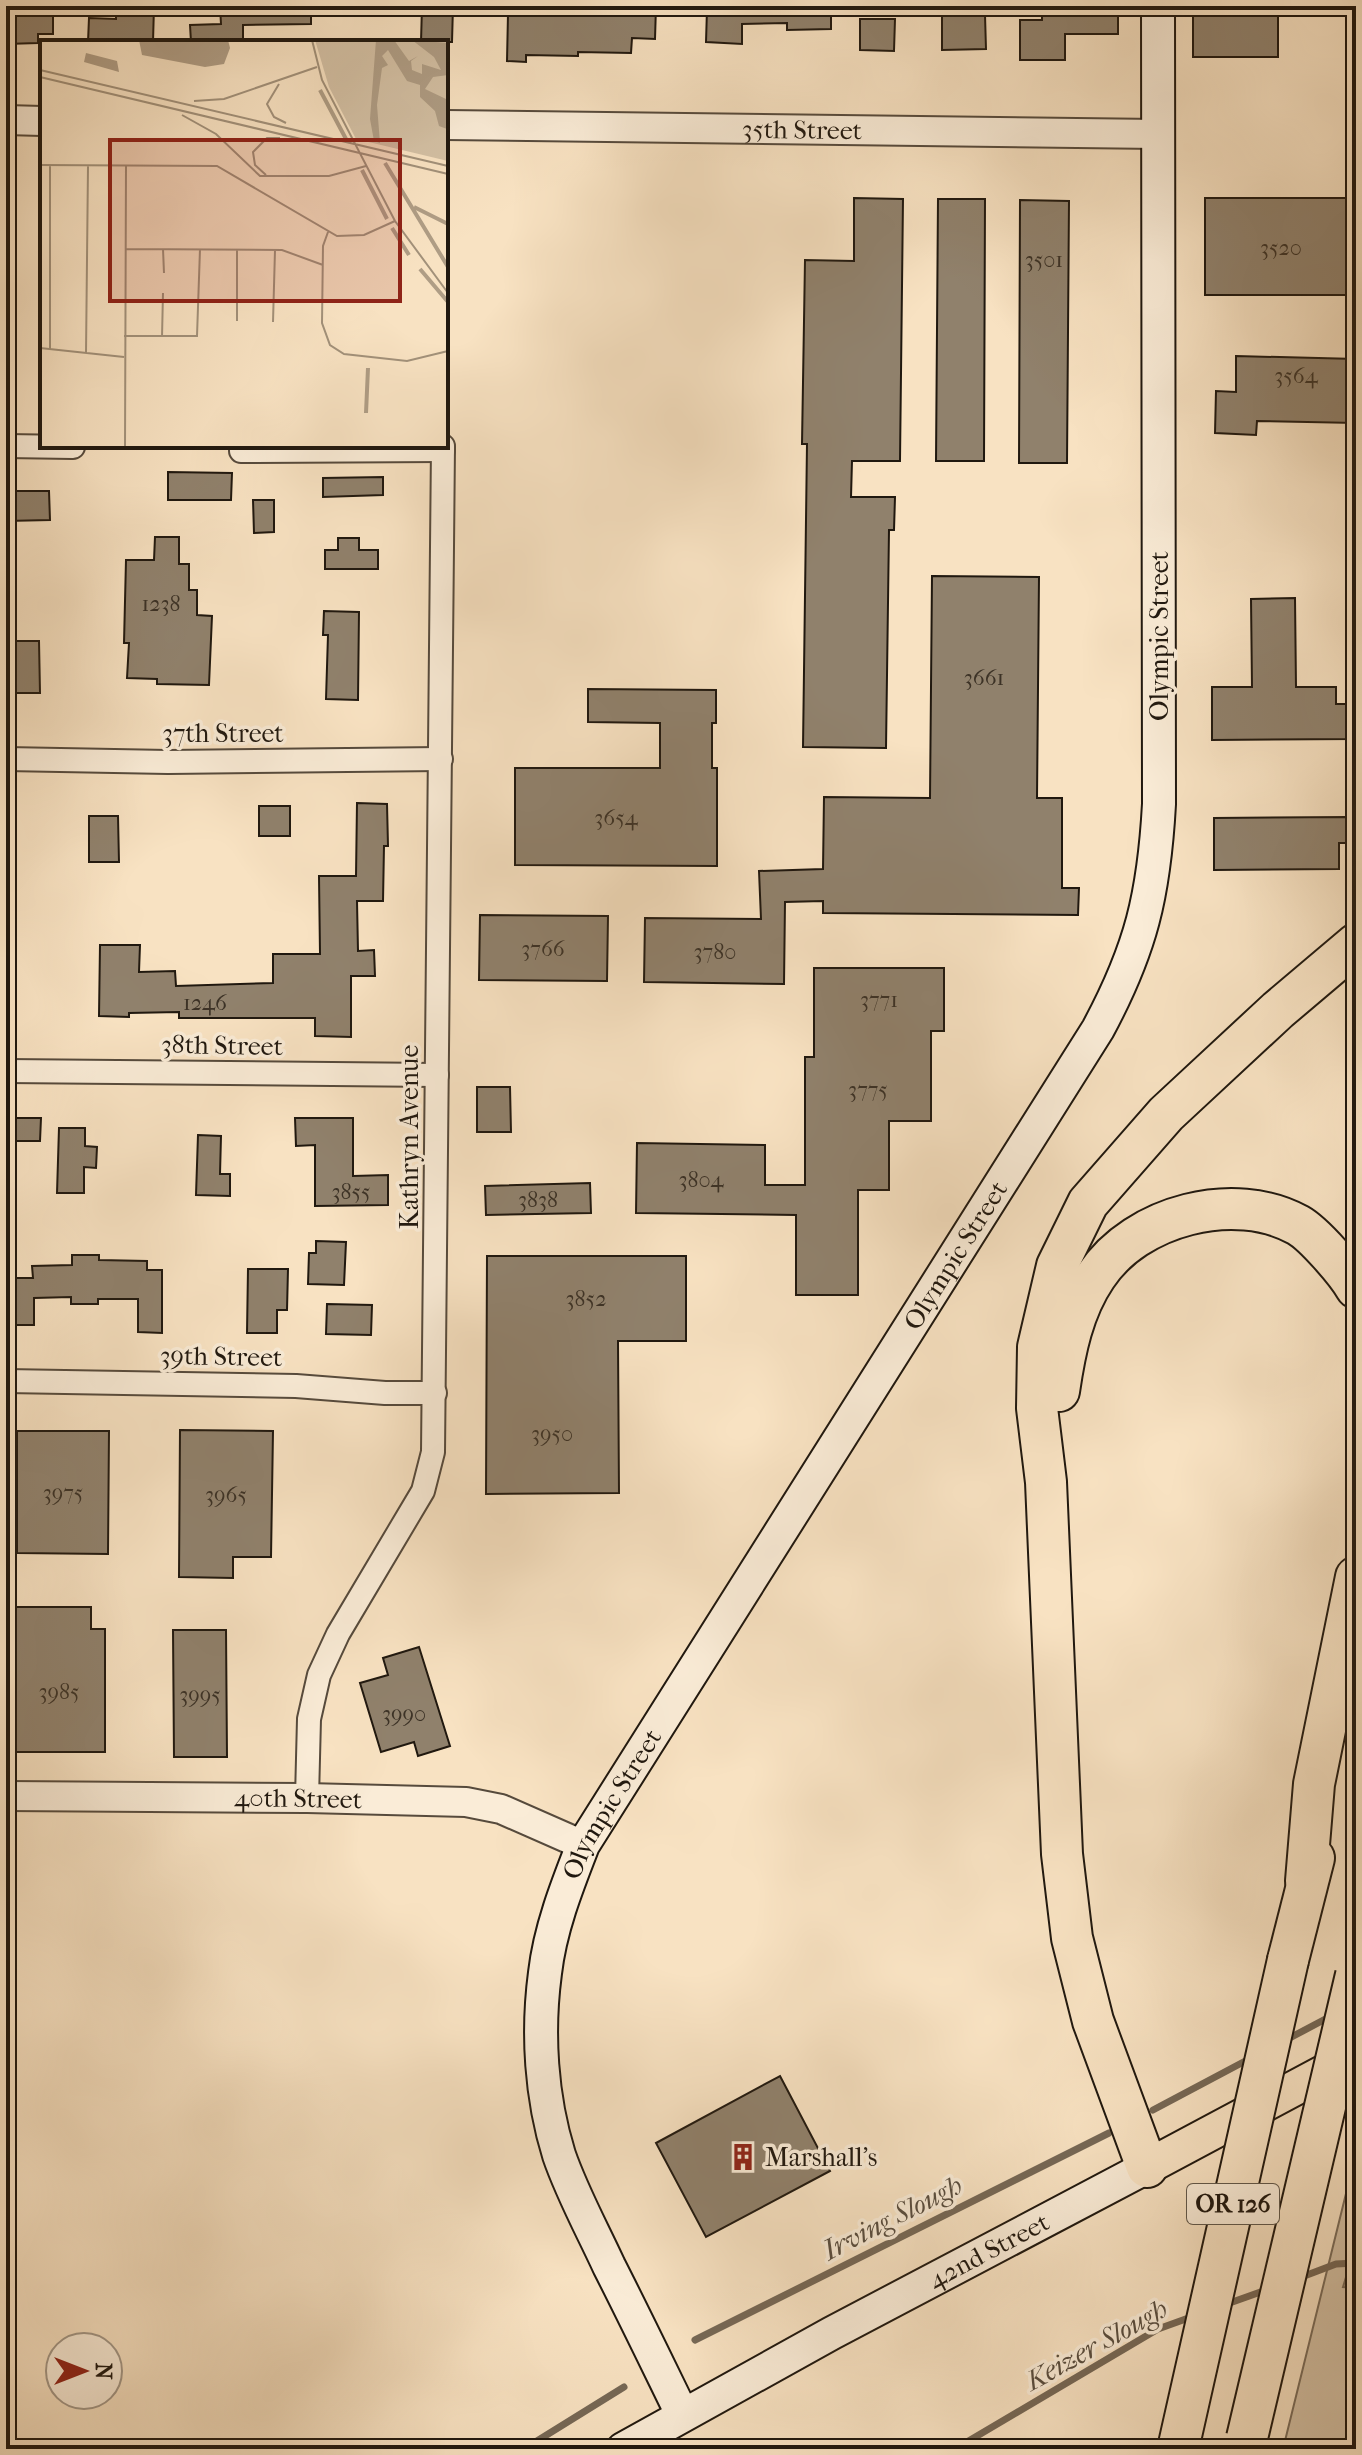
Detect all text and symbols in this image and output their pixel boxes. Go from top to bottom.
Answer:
inset map [40,40,448,448]
street label: 35th Street [742,114,863,146]
house number: 3520 [1260,235,1302,261]
house number: 3501 [1025,247,1063,273]
house number: 3564 [1274,363,1319,389]
street label: Olympic Street [1144,550,1175,721]
house number: 1238 [141,591,181,617]
house number: 3661 [964,665,1004,691]
street label: 37th Street [162,718,284,749]
house number: 3654 [594,805,639,831]
house number: 3766 [521,936,565,962]
house number: 3780 [694,939,736,965]
house number: 3771 [860,987,898,1013]
house number: 1246 [183,990,227,1016]
street label: 38th Street [161,1029,284,1062]
street label: Kathryn Avenue [394,1045,425,1229]
house number: 3775 [848,1077,888,1103]
house number: 3804 [679,1167,724,1193]
street label: Olympic Street [897,1175,1014,1336]
house number: 3855 [332,1179,370,1205]
house number: 3838 [518,1187,558,1213]
house number: 3852 [566,1286,606,1312]
street label: 39th Street [160,1340,283,1373]
house number: 3950 [531,1421,573,1447]
house number: 3975 [43,1480,83,1506]
house number: 3965 [205,1482,247,1508]
house number: 3985 [38,1679,80,1705]
house number: 3995 [179,1682,221,1708]
house number: 3990 [382,1701,426,1727]
street label: Olympic Street [556,1723,669,1884]
street label: 40th Street [234,1783,363,1815]
building icon: Marshall's [728,2142,758,2172]
place label: Marshall's [765,2142,877,2173]
water label: Irving Slough [816,2168,967,2267]
road number: OR 126 [1187,2184,1279,2224]
street label: 42nd Street [923,2206,1055,2295]
water label: Keizer Slough [1018,2292,1173,2398]
north arrow [44,2331,124,2411]
text: N [90,2363,116,2380]

